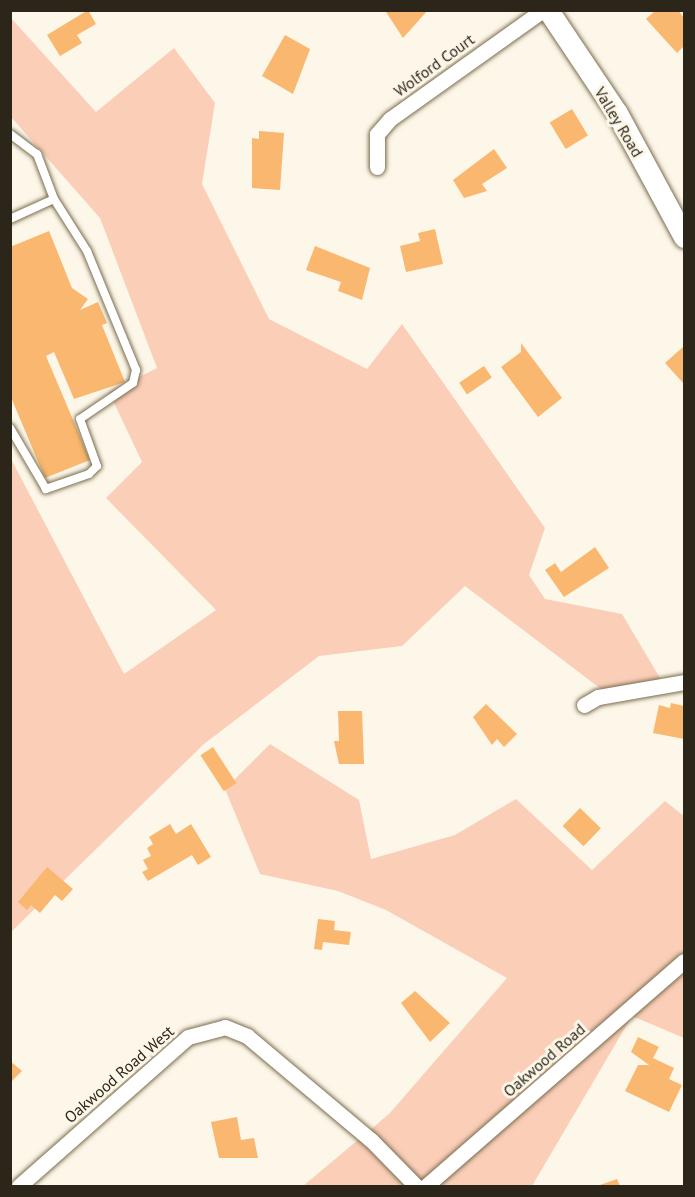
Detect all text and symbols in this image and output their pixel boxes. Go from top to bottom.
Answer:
street label: Wolford Court [390,29,478,101]
street label: Valley Road [590,83,648,161]
street label: Oakwood Road [499,1019,589,1101]
street label: Oakwood Road West [60,1021,178,1127]

